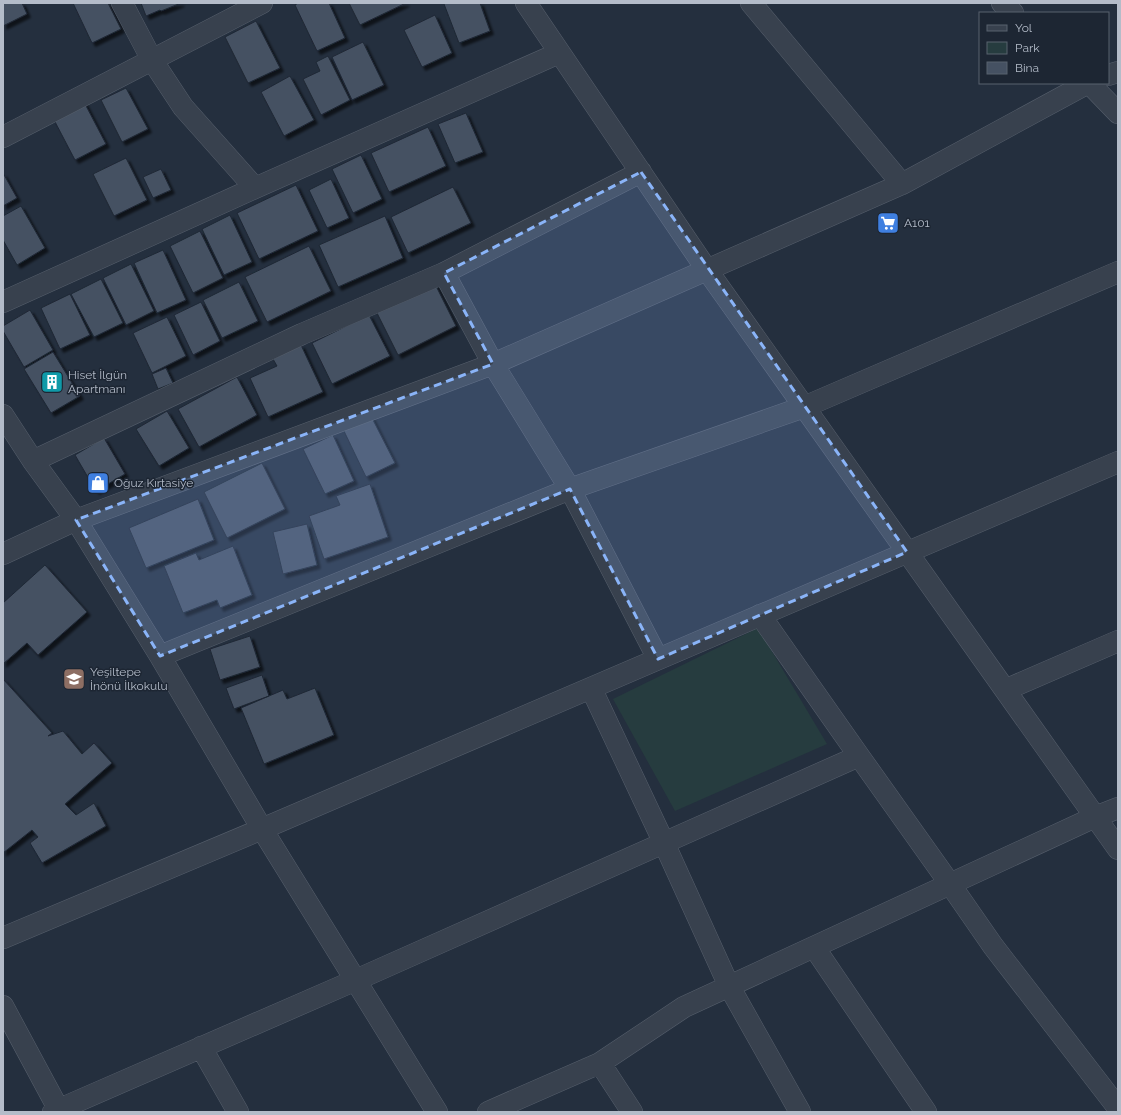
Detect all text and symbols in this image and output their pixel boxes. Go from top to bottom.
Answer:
legend [979,12,1109,84]
text: Yol [1015,21,1033,35]
text: Park [1015,41,1040,55]
text: Bina [1015,61,1039,75]
supermarket icon: A101 [875,210,901,236]
place label: A101 [904,216,930,230]
place label: Hiset İlgün Apartmanı [68,368,127,396]
building icon: Hiset İlgün Apartmanı [39,369,65,395]
shop icon: Oğuz Kırtasiye [85,470,111,496]
place label: Oğuz Kırtasiye [114,476,193,490]
place label: Yeşiltepe İnönü İlkokulu [90,665,168,693]
school or university icon: Yeşiltepe İnönü İlkokulu [61,666,87,692]

